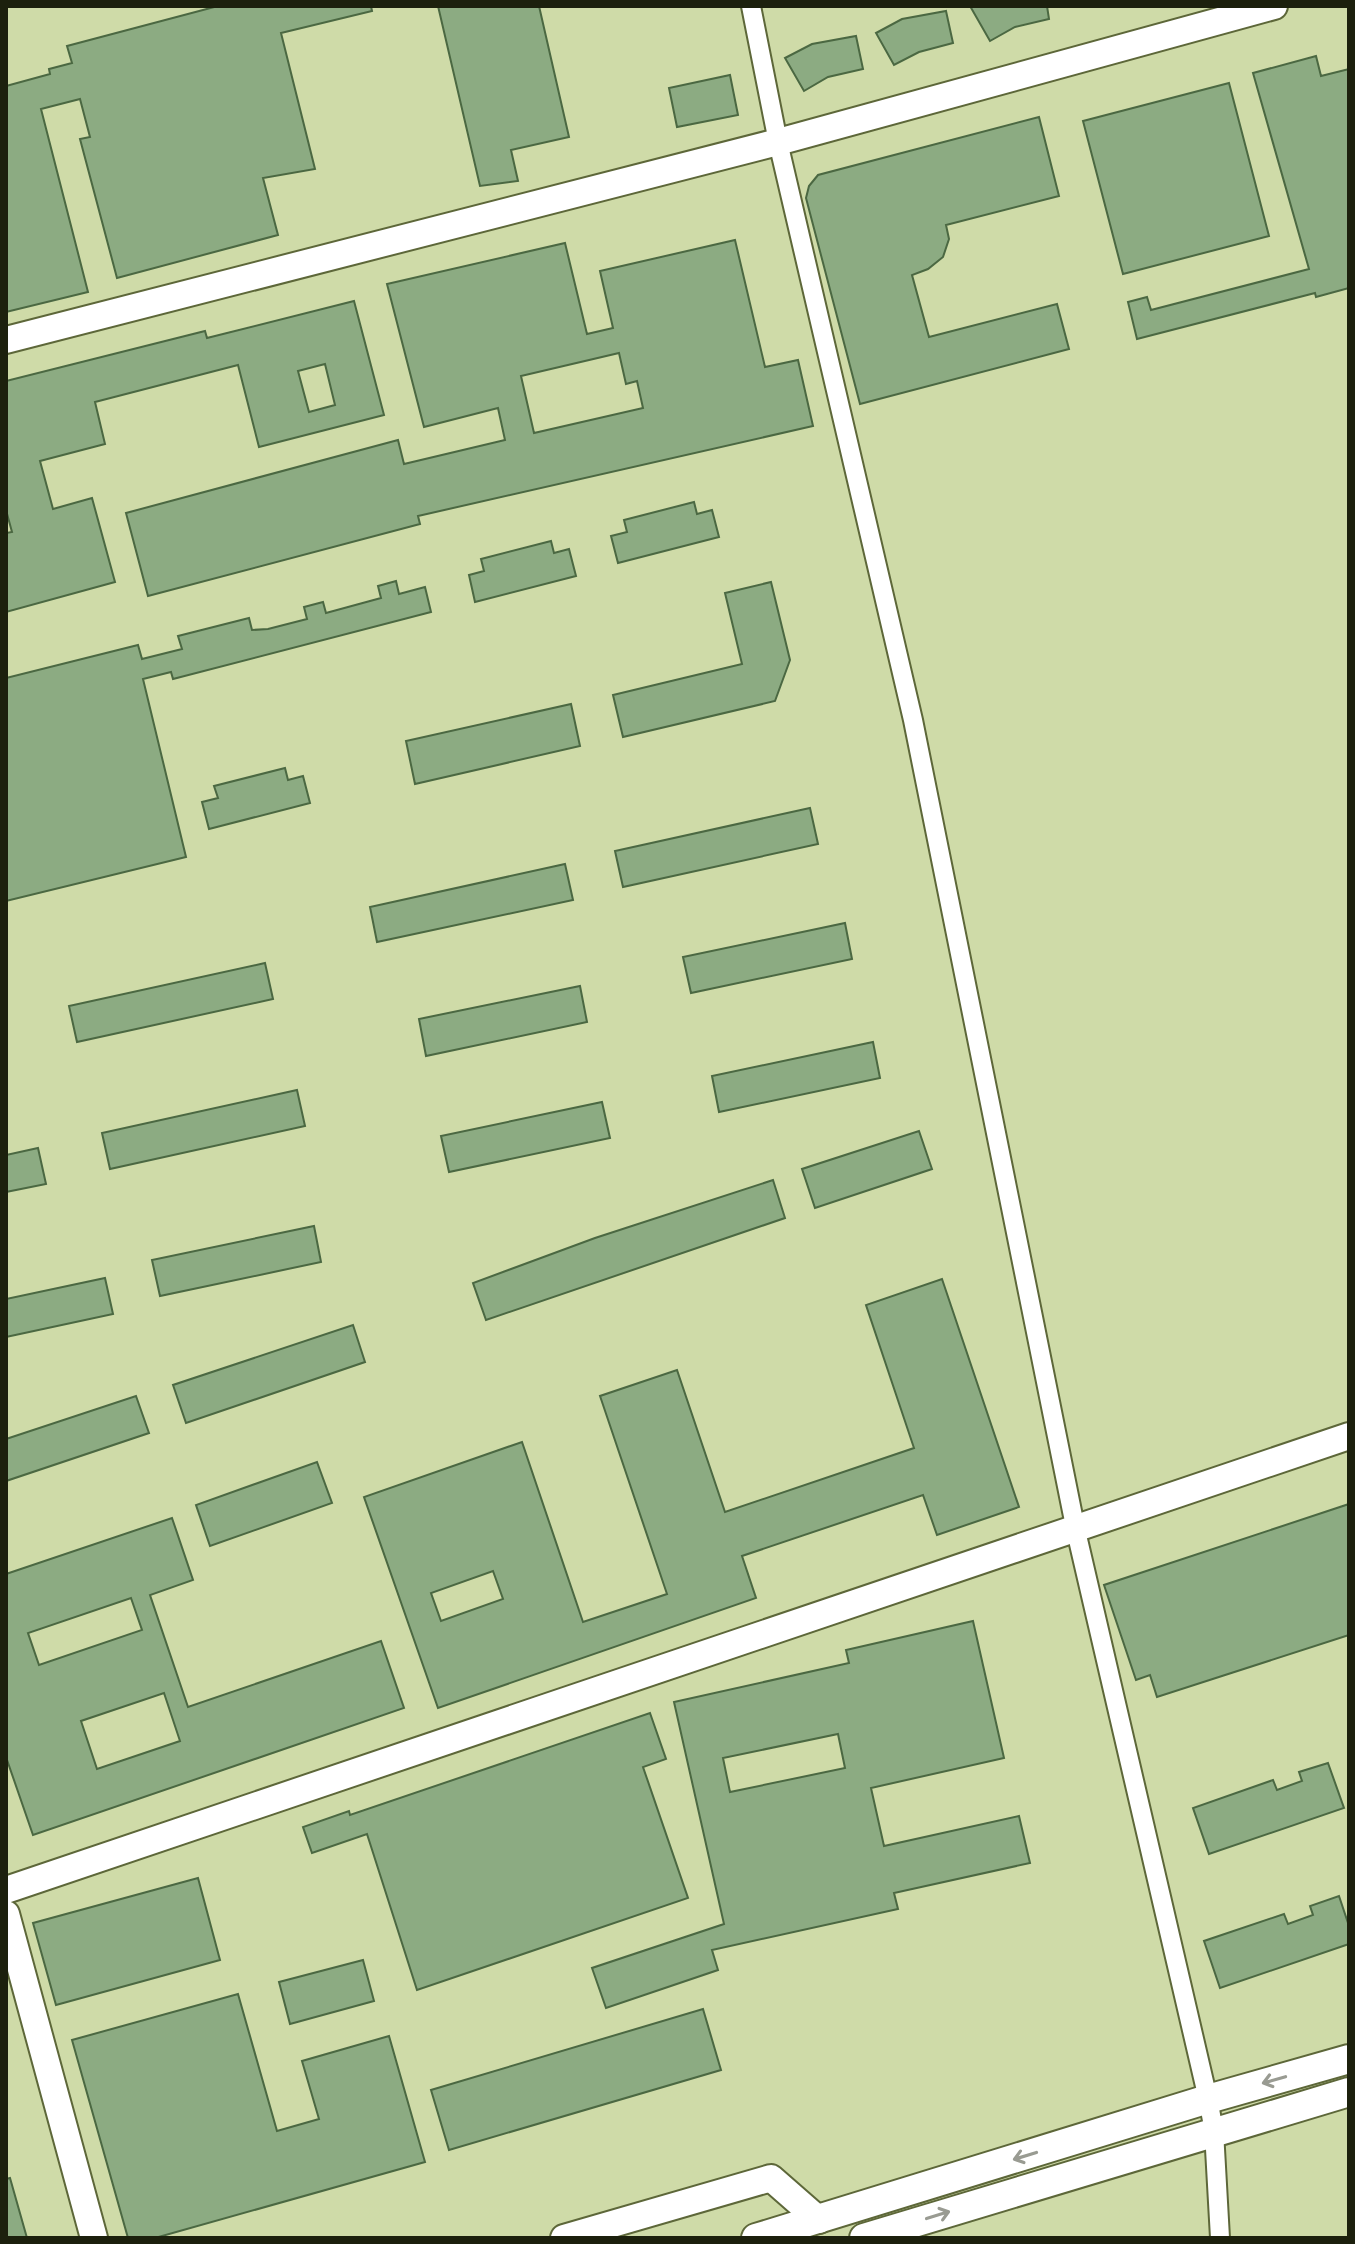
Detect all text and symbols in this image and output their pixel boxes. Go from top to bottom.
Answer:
one-way arrow [1261,2073,1287,2088]
one-way arrow [1013,2149,1038,2164]
one-way arrow [925,2207,951,2222]

